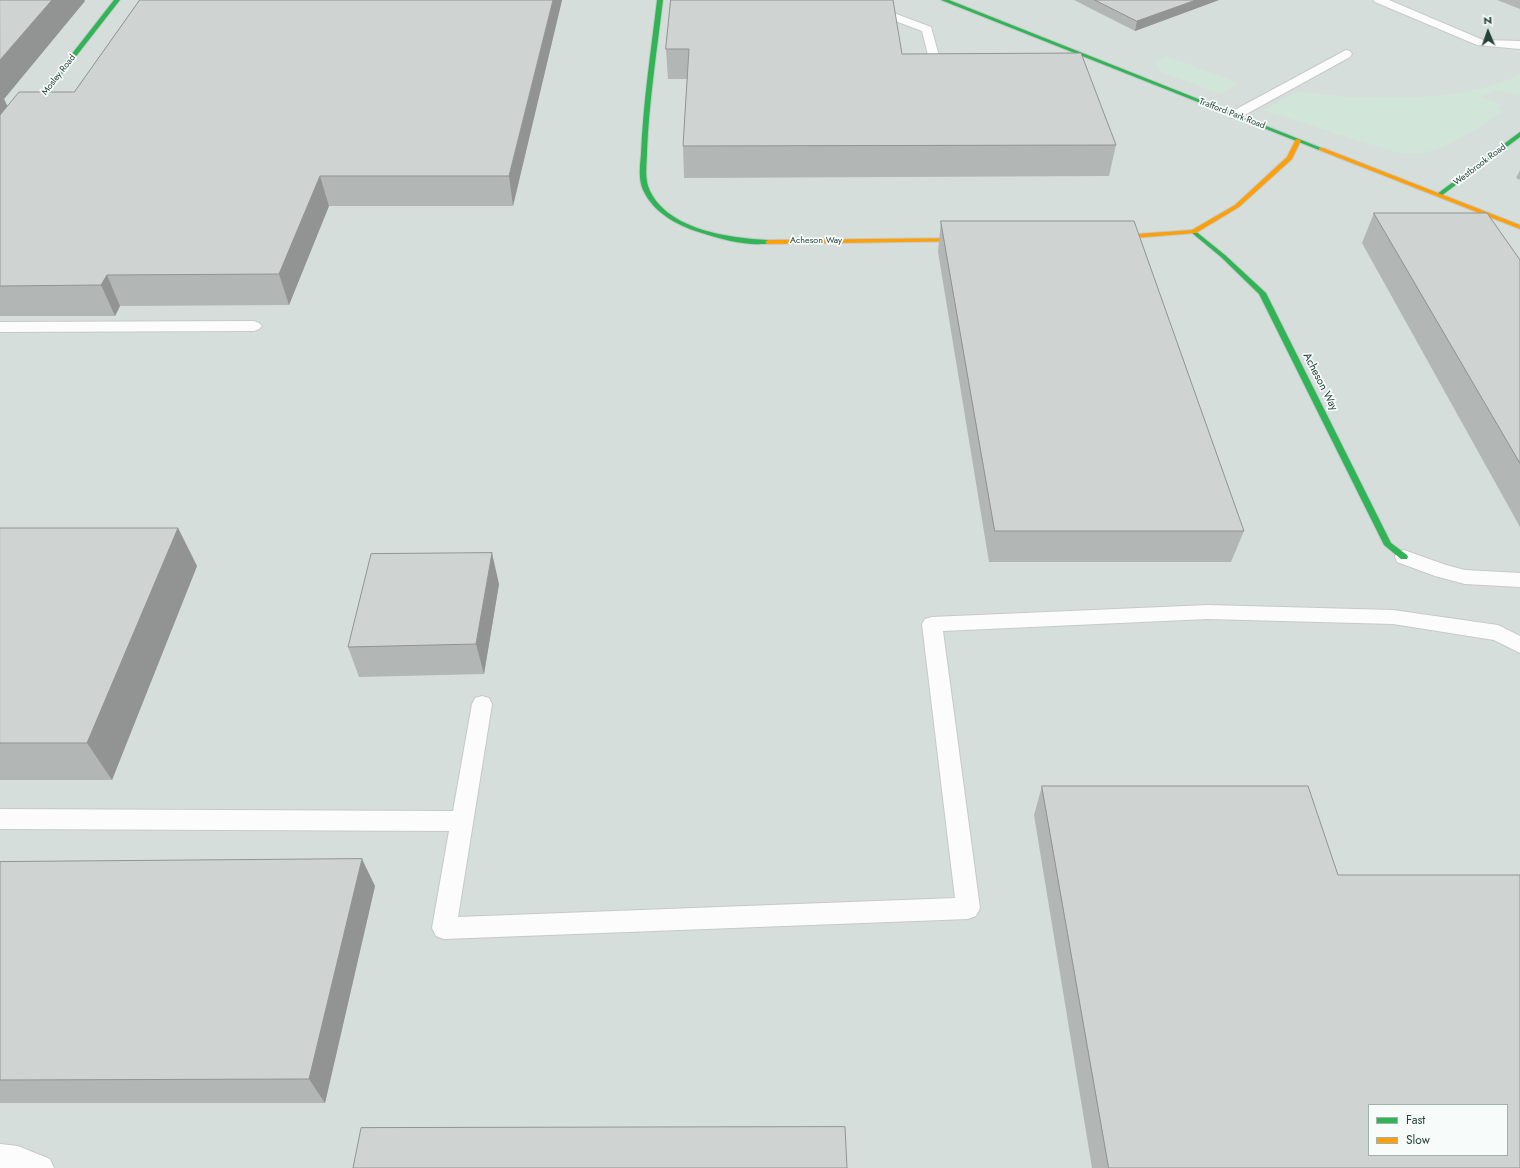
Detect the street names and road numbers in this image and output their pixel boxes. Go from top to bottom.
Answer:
street label: Mosley Road [40,53,78,97]
street label: Trafford Park Road [1197,96,1267,132]
street label: Westbrook Road [1452,142,1508,188]
street label: Acheson Way [790,236,842,246]
street label: Acheson Way [1300,351,1340,413]

